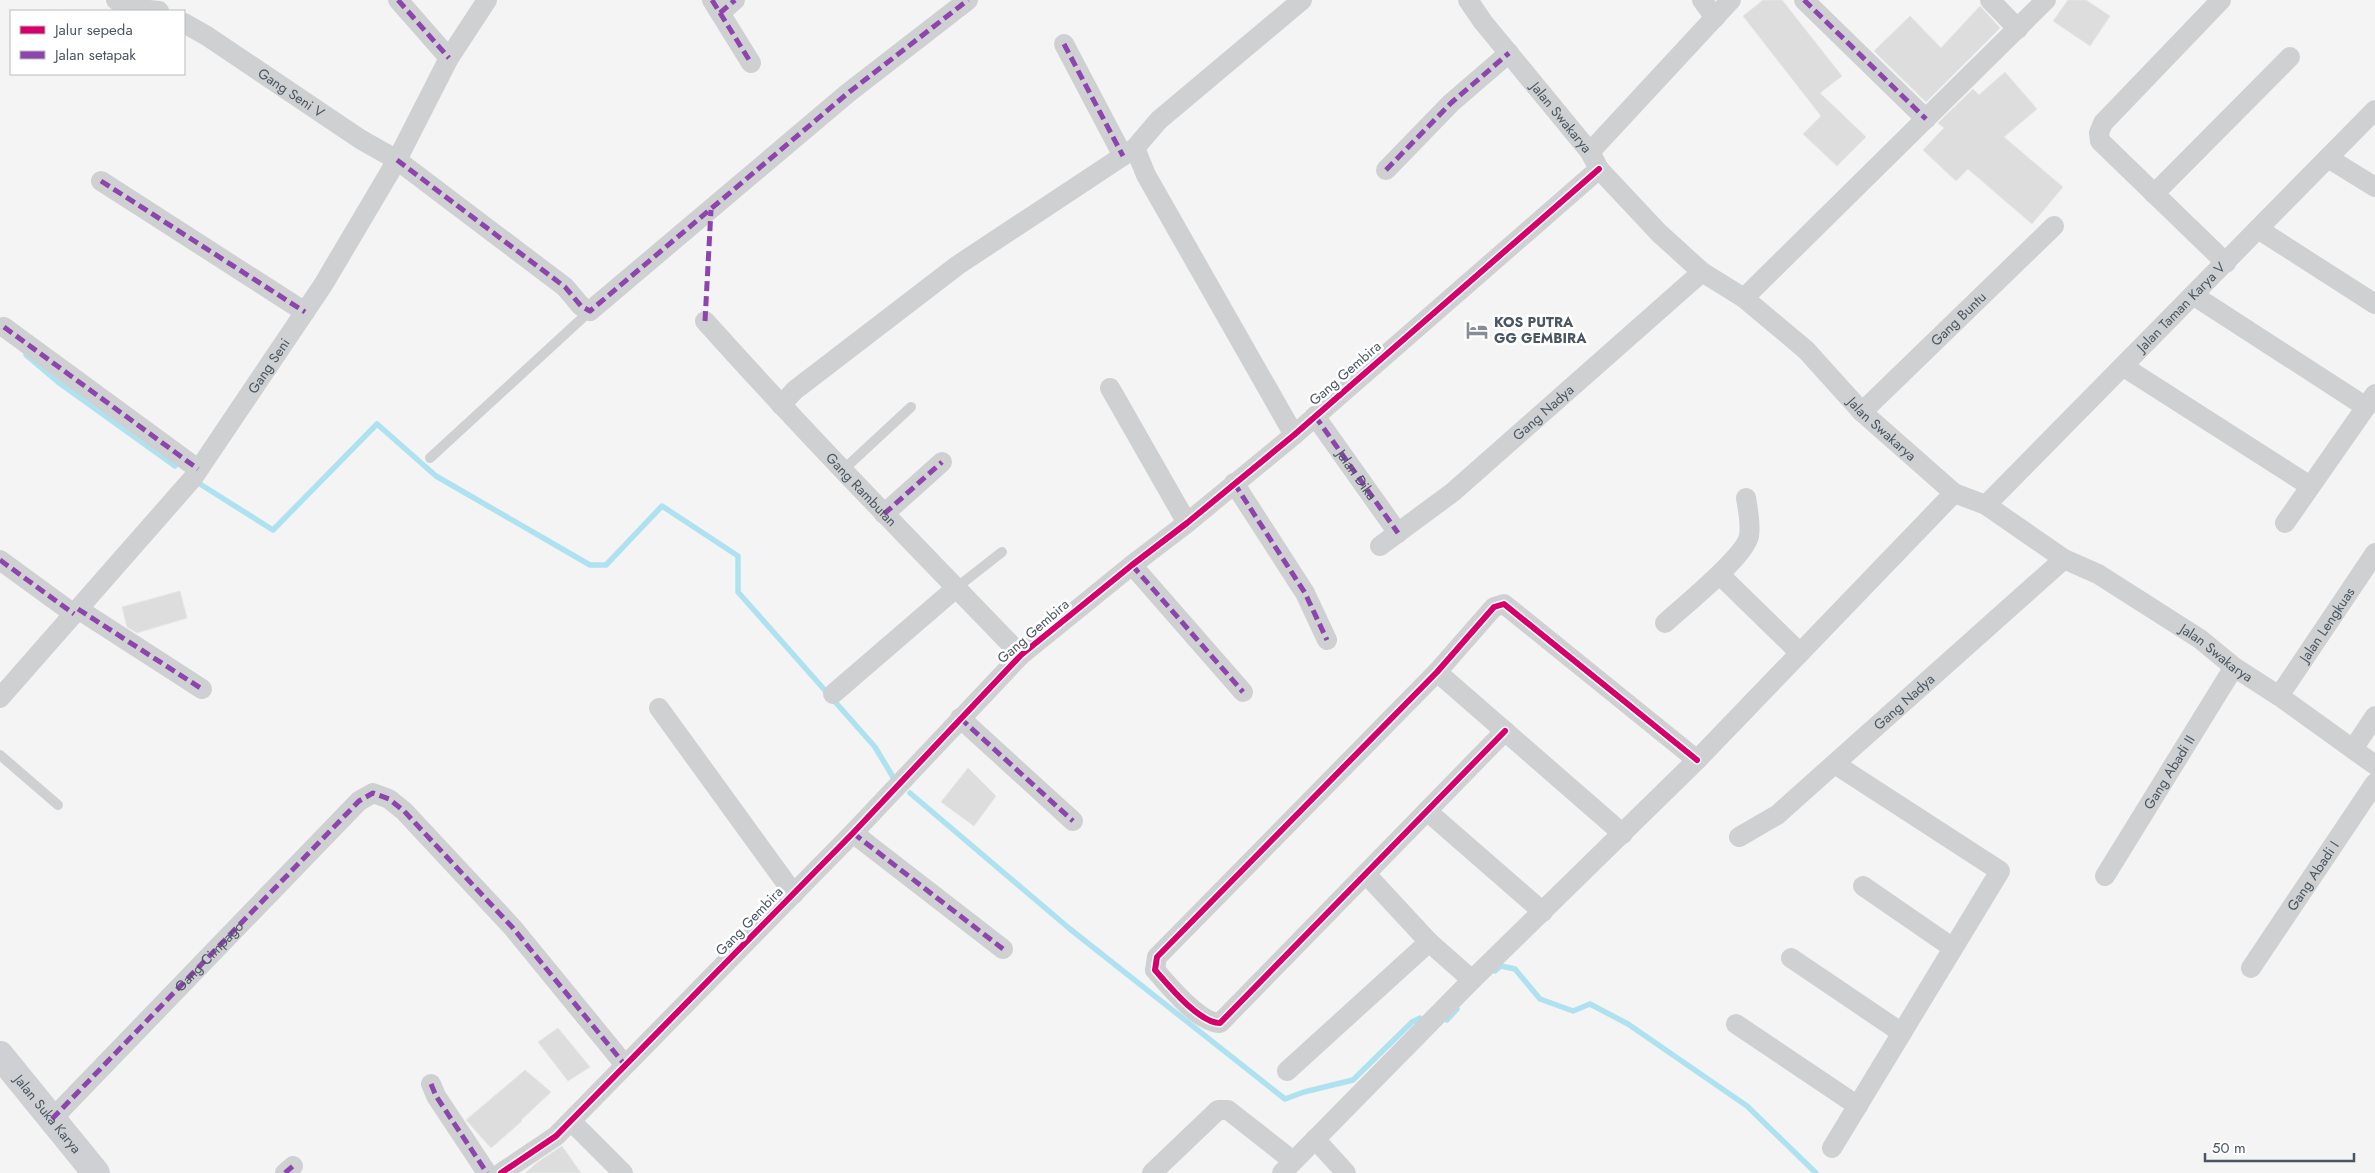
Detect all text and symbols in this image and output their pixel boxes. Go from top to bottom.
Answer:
legend [10,10,185,75]
text: Jalur sepeda [53,19,133,41]
text: Jalan setapak [53,44,136,66]
street label: Gang Seni V [254,63,329,123]
street label: Jalan Swakarya [1525,76,1597,157]
street label: Jalan Taman Karya V [2131,257,2230,358]
street label: Gang Buntu [1926,287,1990,350]
place label: KOS PUTRA GG GEMBIRA [1494,312,1587,348]
hotel icon: KOS PUTRA GG GEMBIRA [1464,317,1490,343]
street label: Gang Seni [243,334,295,397]
street label: Gang Gembira [1305,336,1385,410]
street label: Gang Nadya [1508,380,1578,445]
street label: Jalan Swakarya [1842,391,1921,465]
street label: Jalan Dika [1331,444,1382,504]
street label: Gang Rambutan [821,448,902,531]
street label: Jalan Lengkuas [2293,583,2359,668]
street label: Gang Gembira [993,594,1073,668]
street label: Jalan Swakarya [2174,618,2257,687]
street label: Gang Nadya [1869,669,1939,734]
street label: Gang Abadi II [2139,731,2200,813]
street label: Gang Abadi I [2282,837,2343,915]
street label: Gang Gembira [711,882,787,960]
street label: Gang Cimpago [170,916,248,996]
street label: Jalan Suka Karya [8,1069,86,1158]
scale bar [2205,1130,2354,1162]
text: 50 m [2212,1137,2246,1159]

